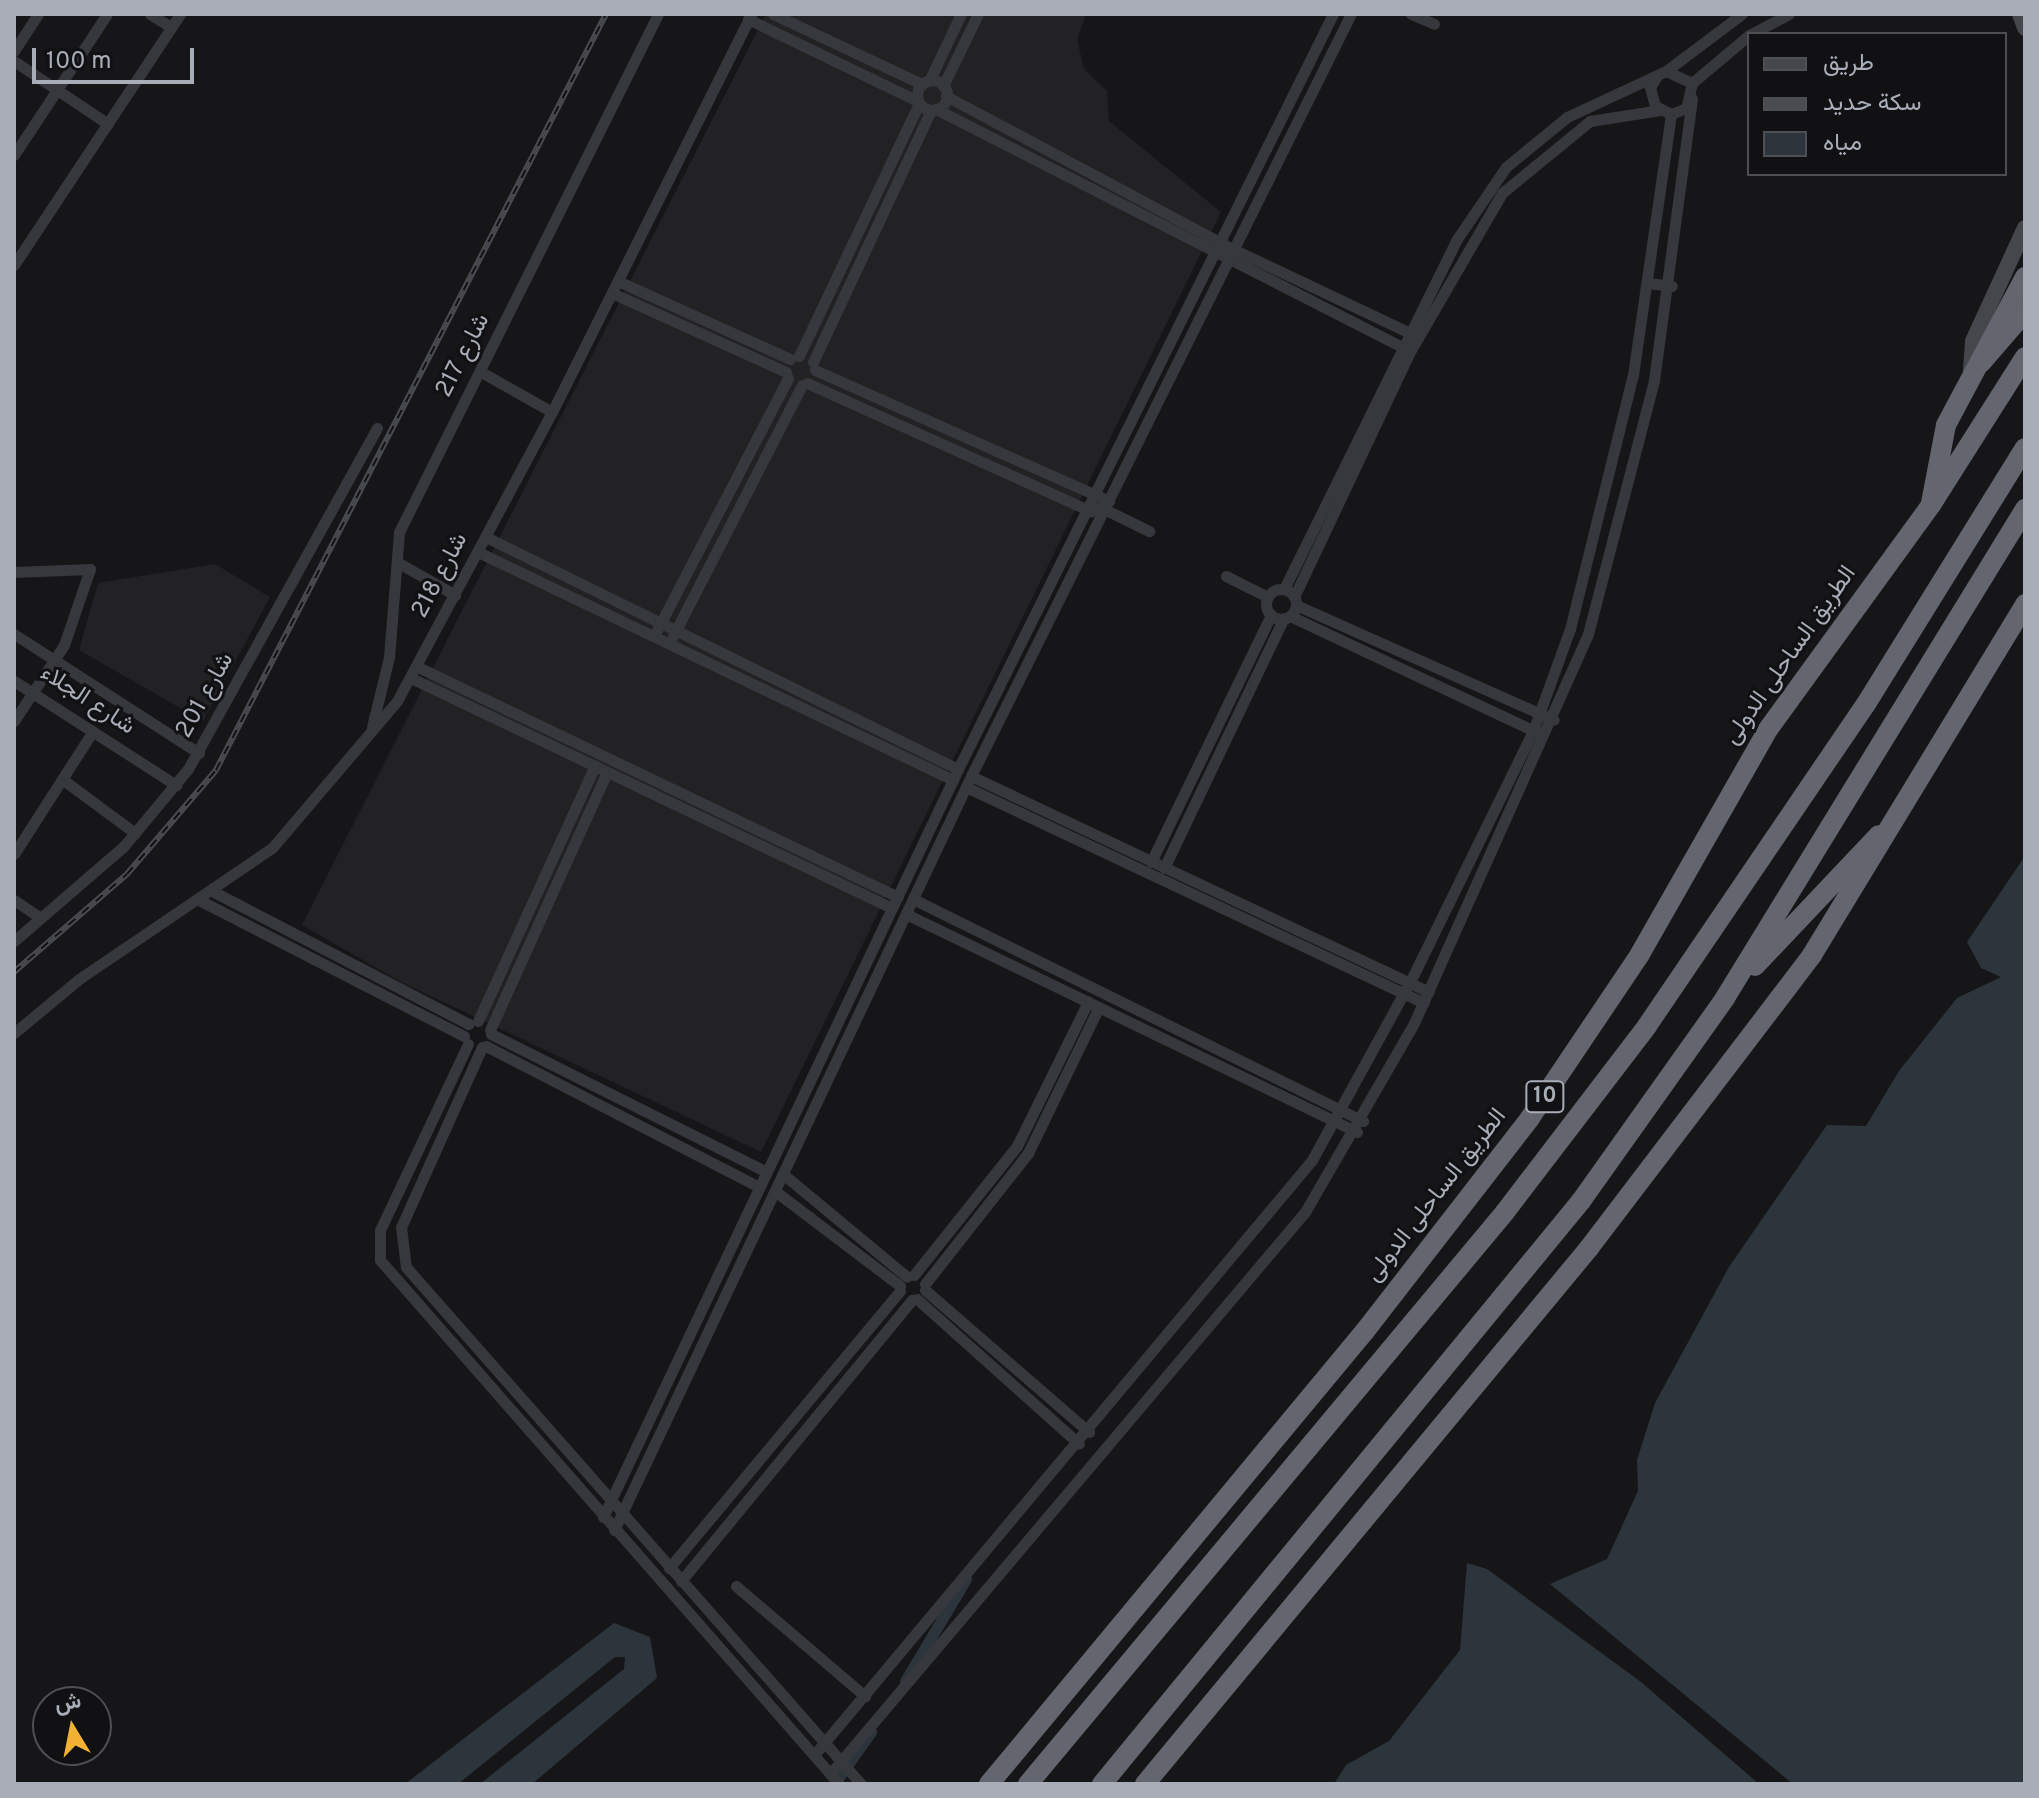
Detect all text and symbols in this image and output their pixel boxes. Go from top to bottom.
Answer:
scale bar [36,32,198,82]
legend [1747,32,2007,176]
text: 100 m [46,47,112,77]
text: طريق [1823,49,1874,79]
text: سكة حديد [1823,89,1921,119]
text: مياه [1823,129,1862,159]
street label: شارع 217 [431,309,497,403]
street label: شارع 218 [407,529,475,623]
street label: الطريق الساحلى الدولى [1718,561,1864,751]
street label: شارع 201 [171,648,241,744]
street label: شارع الجلاء [34,660,140,742]
road number: 10 [1525,1079,1565,1115]
street label: الطريق الساحلى الدولى [1360,1104,1514,1288]
north arrow [32,1686,112,1766]
text: ش [53,1688,83,1719]

